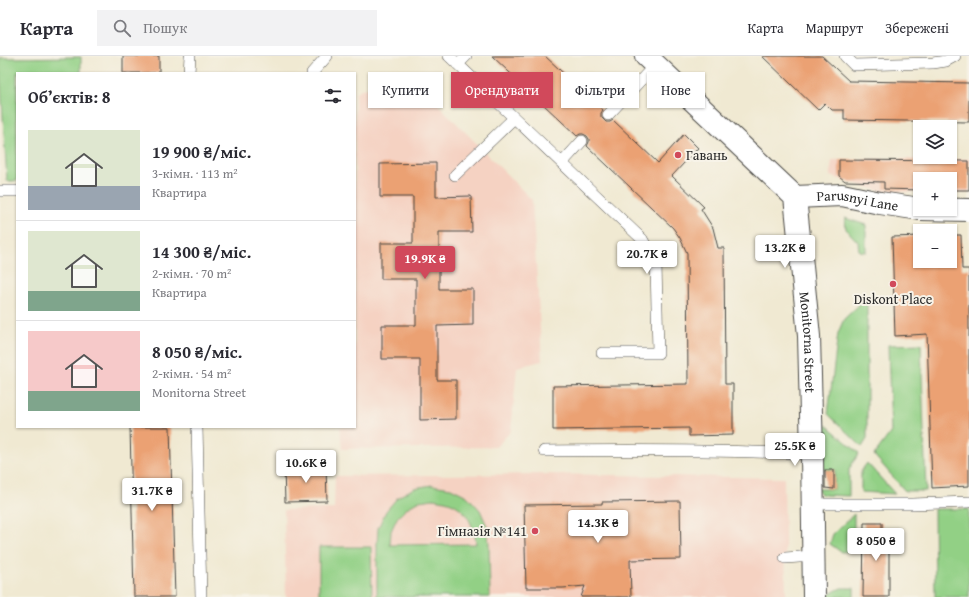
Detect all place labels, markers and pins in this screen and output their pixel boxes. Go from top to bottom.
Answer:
place label: Гавань [686,145,728,165]
marker: Гавань [673,150,683,160]
pin: 13.2K ₴ [748,235,822,269]
pin: 20.7K ₴ [610,241,684,275]
pin: 19.9K ₴ [388,246,462,280]
marker: Diskont Place [888,279,898,289]
place label: Diskont Place [854,289,933,309]
pin: 25.5K ₴ [758,433,832,467]
pin: 10.6K ₴ [269,450,343,484]
pin: 31.7K ₴ [115,478,189,512]
pin: 14.3K ₴ [561,510,635,544]
place label: Гімназія №141 [438,521,527,541]
marker: Гімназія №141 [530,526,540,536]
pin: 8 050 ₴ [839,528,913,562]

